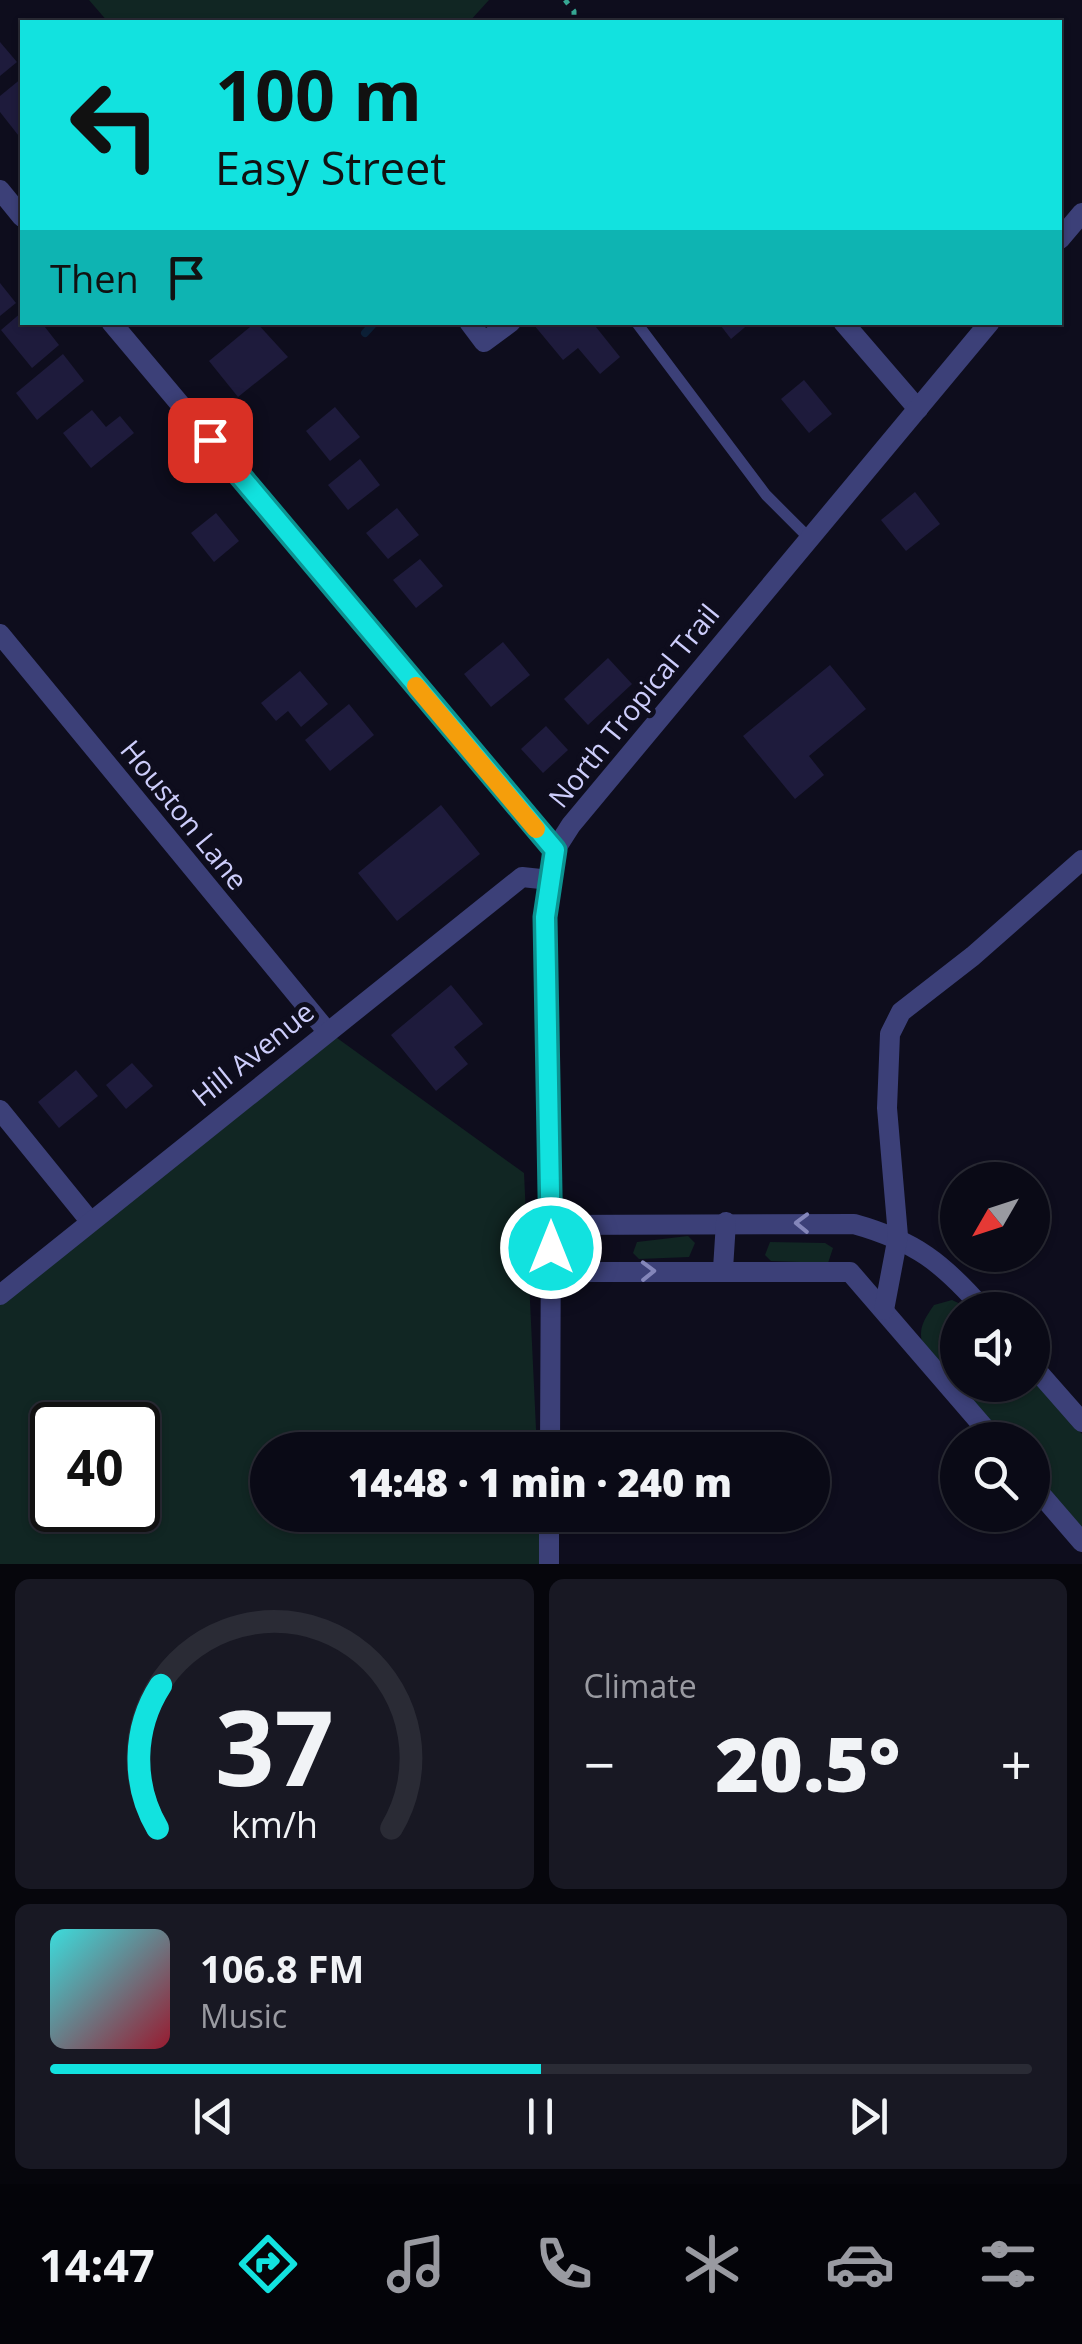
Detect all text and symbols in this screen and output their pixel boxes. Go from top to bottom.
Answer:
text: 100 m [215,46,422,142]
icon: left [50,60,180,190]
text: Easy Street [215,137,446,198]
icon: arrive [159,250,214,305]
text: Then [50,252,139,304]
pin [168,398,253,483]
icon: arrive [183,413,238,468]
street label: North Tropical Trail [539,596,727,815]
street label: Houston Lane [113,732,257,897]
street label: Hill Avenue [183,992,321,1114]
north arrow [940,1162,1050,1272]
map controls [940,1162,1050,1532]
position arrow [499,1196,603,1300]
one-way arrow [793,1212,808,1234]
one-way arrow [641,1260,657,1281]
button: sound [940,1292,1050,1402]
speed limit sign: 40 [30,1402,160,1532]
button: search [940,1422,1050,1532]
text: 14:48 · 1 min · 240 m [348,1456,732,1508]
text: Climate [584,1664,697,1707]
text: 37 [215,1675,334,1816]
text: 20.5° [715,1712,900,1814]
text: − [584,1726,615,1801]
text: + [1001,1726,1032,1801]
text: km/h [231,1800,318,1848]
text: 106.8 FM [200,1942,364,1994]
text: Music [200,1994,287,2037]
icon: previous [186,2089,241,2144]
icon: pause [513,2089,568,2144]
icon: next [841,2089,896,2144]
icon: directions [233,2229,303,2299]
icon: music [381,2229,451,2299]
icon: phone [529,2229,599,2299]
icon: climate [677,2229,747,2299]
icon: car [825,2229,895,2299]
icon: filters [973,2229,1043,2299]
text: 14:47 [39,2234,155,2295]

